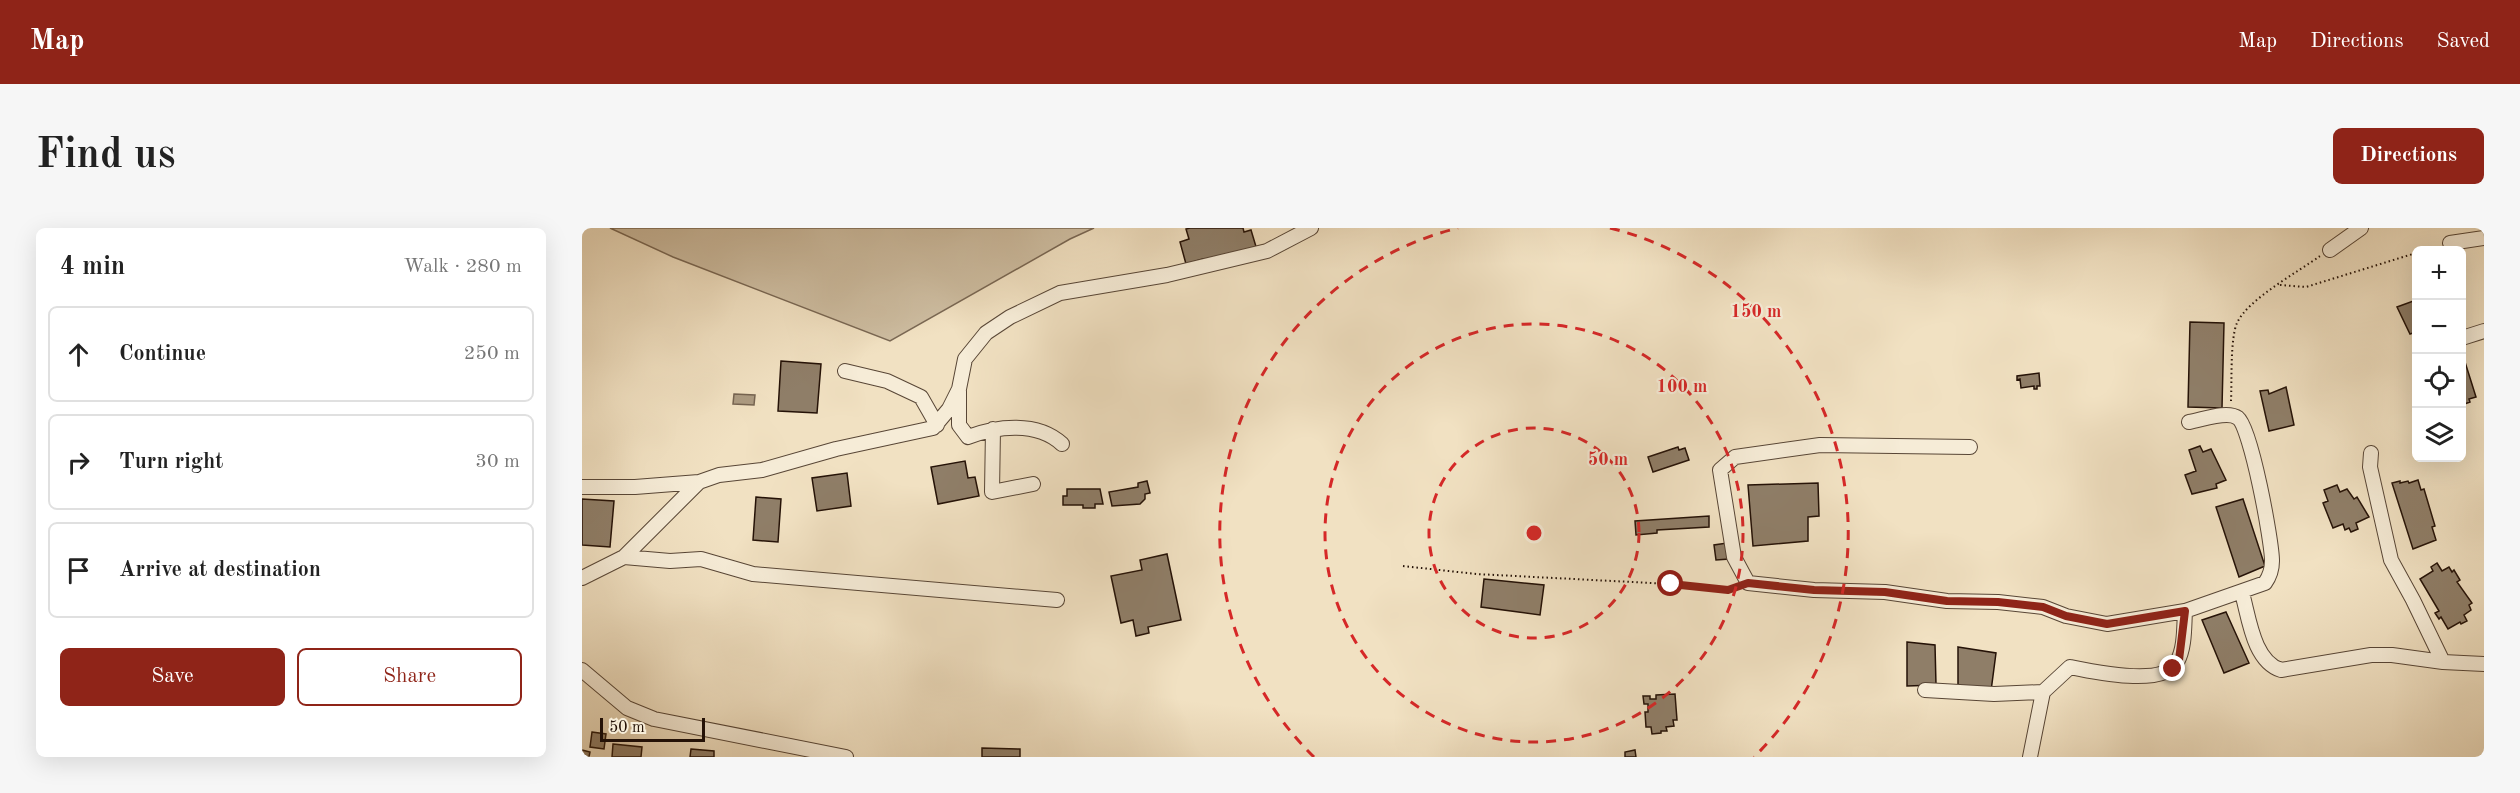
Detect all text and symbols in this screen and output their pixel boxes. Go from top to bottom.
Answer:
text: Map [30,28,84,56]
text: Map [2238,31,2277,52]
text: Directions [2310,31,2404,52]
text: Saved [2437,31,2490,52]
button: Directions [2333,128,2484,184]
text: Find us [36,135,175,177]
map controls [2412,246,2466,462]
button: + [2412,246,2466,300]
text: 4 min [60,254,125,280]
text: Walk · 280 m [403,257,522,277]
button: − [2412,300,2466,354]
text: 150 m [1731,303,1781,321]
icon: ahead [62,338,95,371]
text: Continue [119,343,206,365]
text: 250 m [464,344,520,364]
button: locate [2412,354,2466,408]
text: 100 m [1657,378,1707,396]
button: layers [2412,408,2466,462]
icon: right [62,446,95,479]
text: Turn right [119,451,223,473]
text: 50 m [1588,451,1628,469]
text: 30 m [475,452,520,472]
centre of rings [1524,523,1544,543]
icon: arrive [62,554,95,587]
text: Arrive at destination [119,559,321,581]
route start [1657,570,1683,596]
button: Save [60,648,285,706]
button: Share [297,648,522,706]
route end [2159,655,2185,681]
scale bar [600,715,705,742]
text: 50 m [609,720,645,736]

